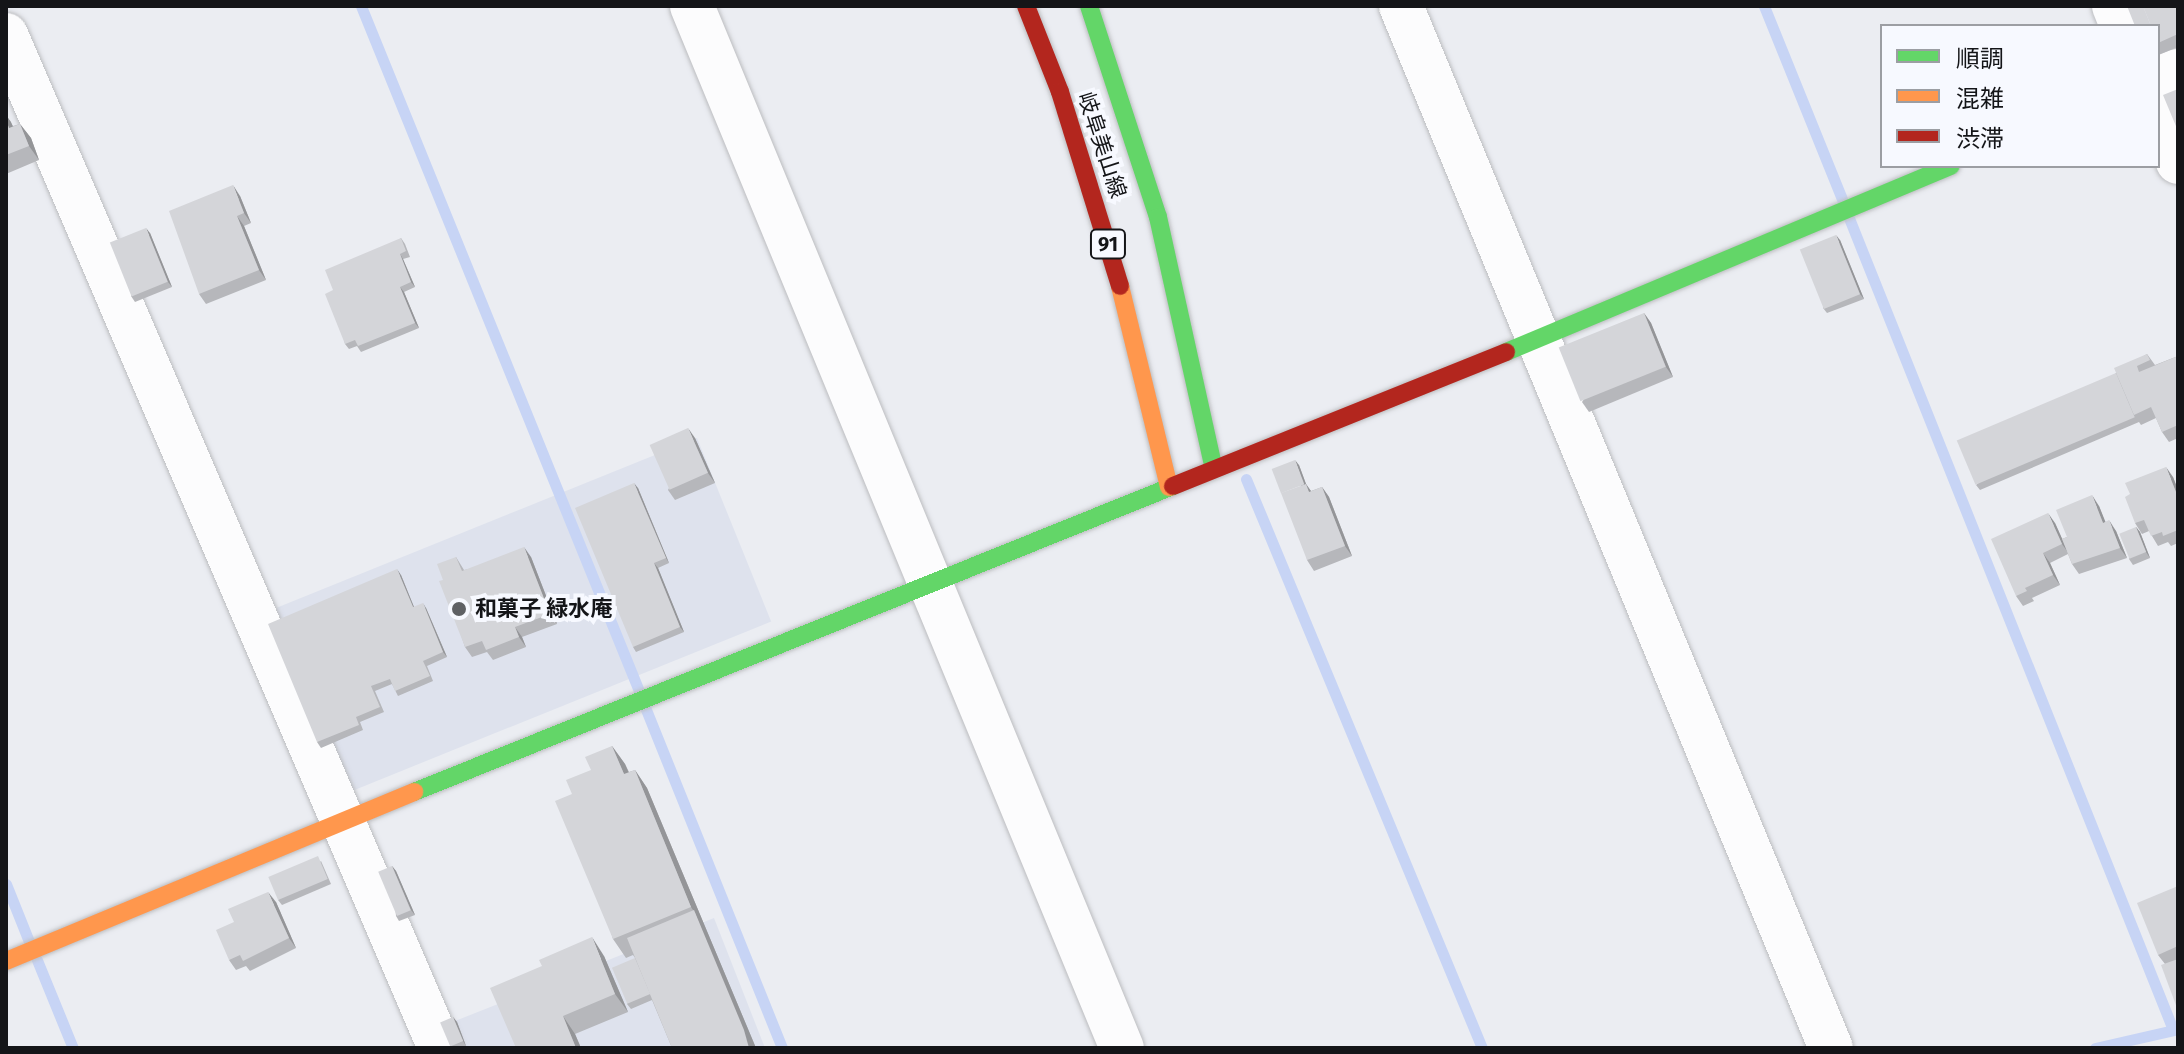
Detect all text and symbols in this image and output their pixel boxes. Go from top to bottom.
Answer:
legend [1880,24,2160,168]
text: 順調 [1956,45,2004,73]
text: 混雑 [1956,85,2004,113]
street label: 岐阜美山線 [1072,89,1132,201]
text: 渋滞 [1956,125,2004,153]
road number: 91 [1088,228,1128,260]
place label: 和菓子 緑水庵 [475,596,612,622]
marker: 和菓子 緑水庵 [450,600,468,618]

